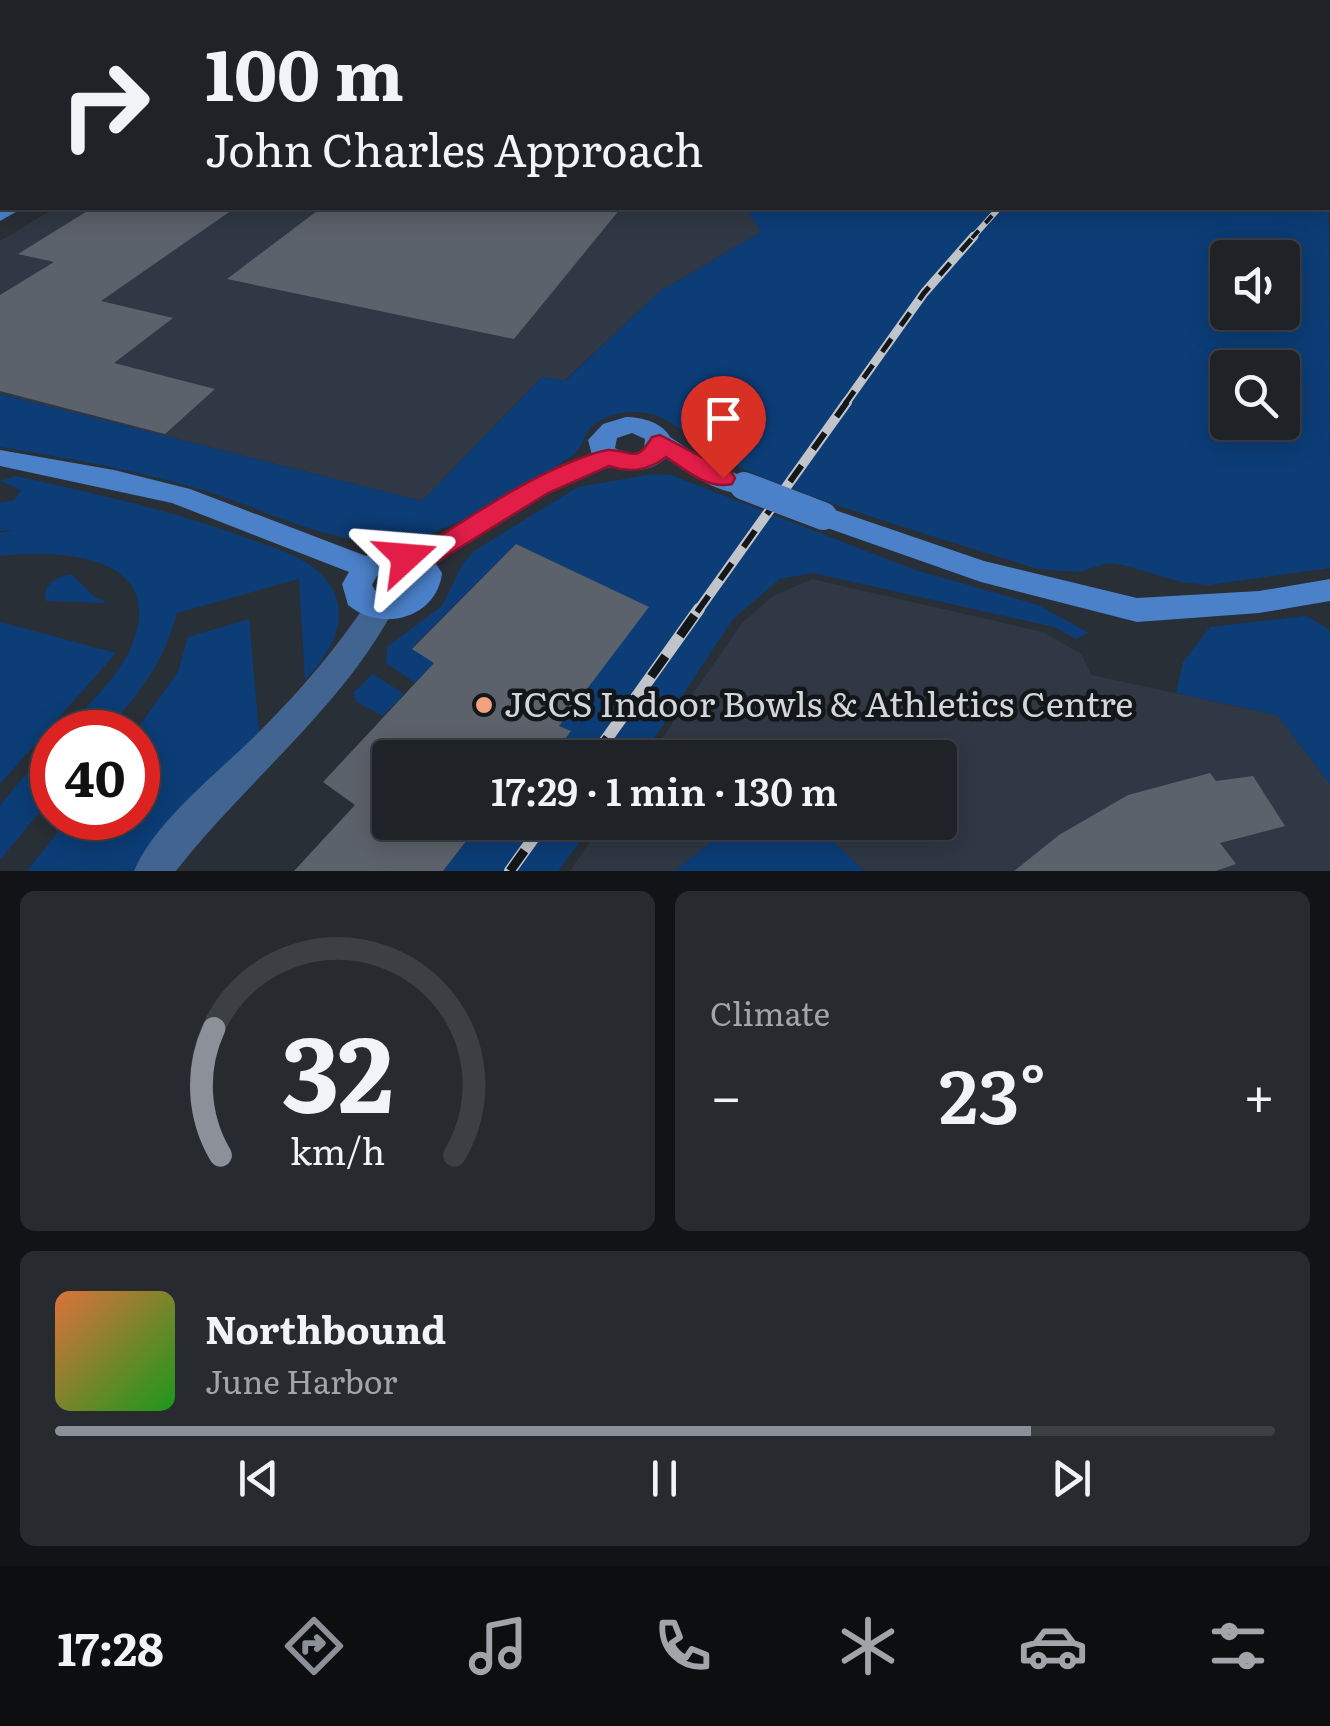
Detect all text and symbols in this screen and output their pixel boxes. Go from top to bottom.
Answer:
text: 100 m [205,19,404,123]
icon: right [40,40,170,170]
text: John Charles Approach [205,114,704,181]
map controls [1210,240,1300,440]
button: sound [1210,240,1300,330]
button: search [1210,350,1300,440]
pin [681,376,766,479]
icon: arrive [696,391,751,446]
position arrow [354,505,458,609]
place label: JCCS Indoor Bowls & Athletics Centre [504,676,1134,728]
marker: JCCS Indoor Bowls & Athletics Centre [473,694,495,716]
speed limit sign: 40 [30,710,160,840]
text: 17:29 · 1 min · 130 m [491,761,838,818]
text: Climate [710,988,830,1036]
text: 32 [281,991,394,1145]
text: 23° [939,1036,1046,1147]
text: − [710,1052,742,1134]
text: + [1243,1052,1275,1134]
text: km/h [290,1123,385,1176]
text: Northbound [205,1299,446,1356]
text: June Harbor [205,1356,397,1404]
icon: previous [231,1451,286,1506]
icon: pause [637,1451,692,1506]
icon: next [1044,1451,1099,1506]
icon: directions [279,1611,349,1681]
icon: music [463,1611,533,1681]
icon: phone [648,1611,718,1681]
icon: climate [833,1611,903,1681]
icon: car [1018,1611,1088,1681]
icon: filters [1203,1611,1273,1681]
text: 17:28 [57,1613,164,1680]

